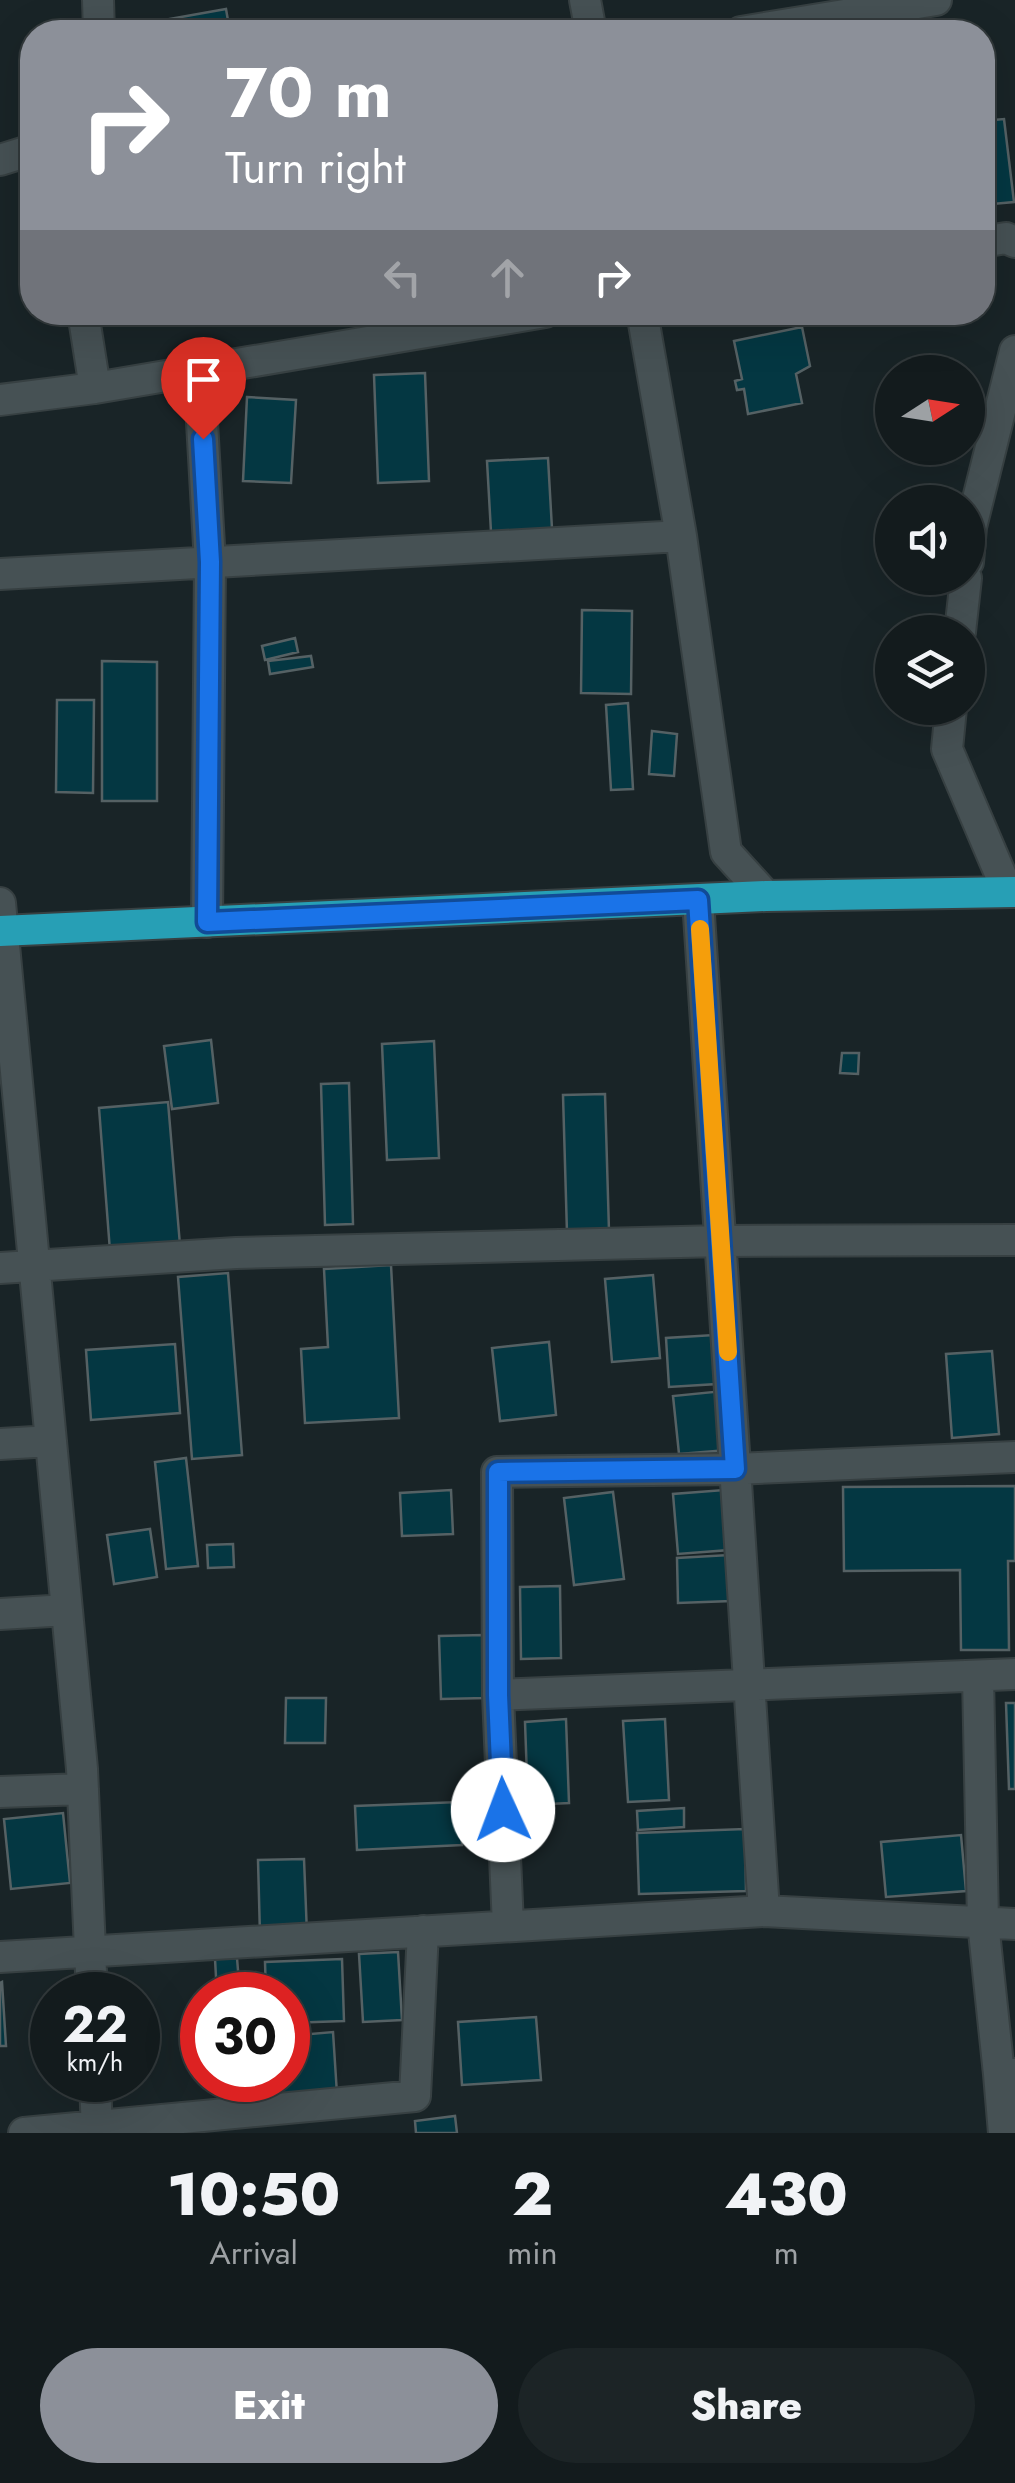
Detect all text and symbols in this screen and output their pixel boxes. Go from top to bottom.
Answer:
text: 70 m [225,42,392,143]
icon: right [60,60,190,190]
text: Turn right [225,135,406,200]
icon: left [375,250,430,305]
icon: ahead [480,250,535,305]
icon: right [585,250,640,305]
pin [161,337,246,440]
icon: arrive [176,352,231,407]
north arrow [875,355,985,465]
map controls [875,355,985,725]
button: sound [875,485,985,595]
button: layers [875,615,985,725]
position arrow [451,1758,555,1862]
speed limit sign: 30 [180,1972,310,2102]
text: 22 [62,1988,128,2061]
text: km/h [67,2044,123,2080]
text: 10:50 [167,2151,340,2238]
text: 2 [512,2151,553,2238]
text: 430 [725,2151,848,2238]
text: Arrival [210,2230,298,2276]
text: min [507,2230,557,2276]
text: m [774,2230,799,2276]
button: Exit [40,2348,498,2463]
button: Share [518,2348,975,2463]

